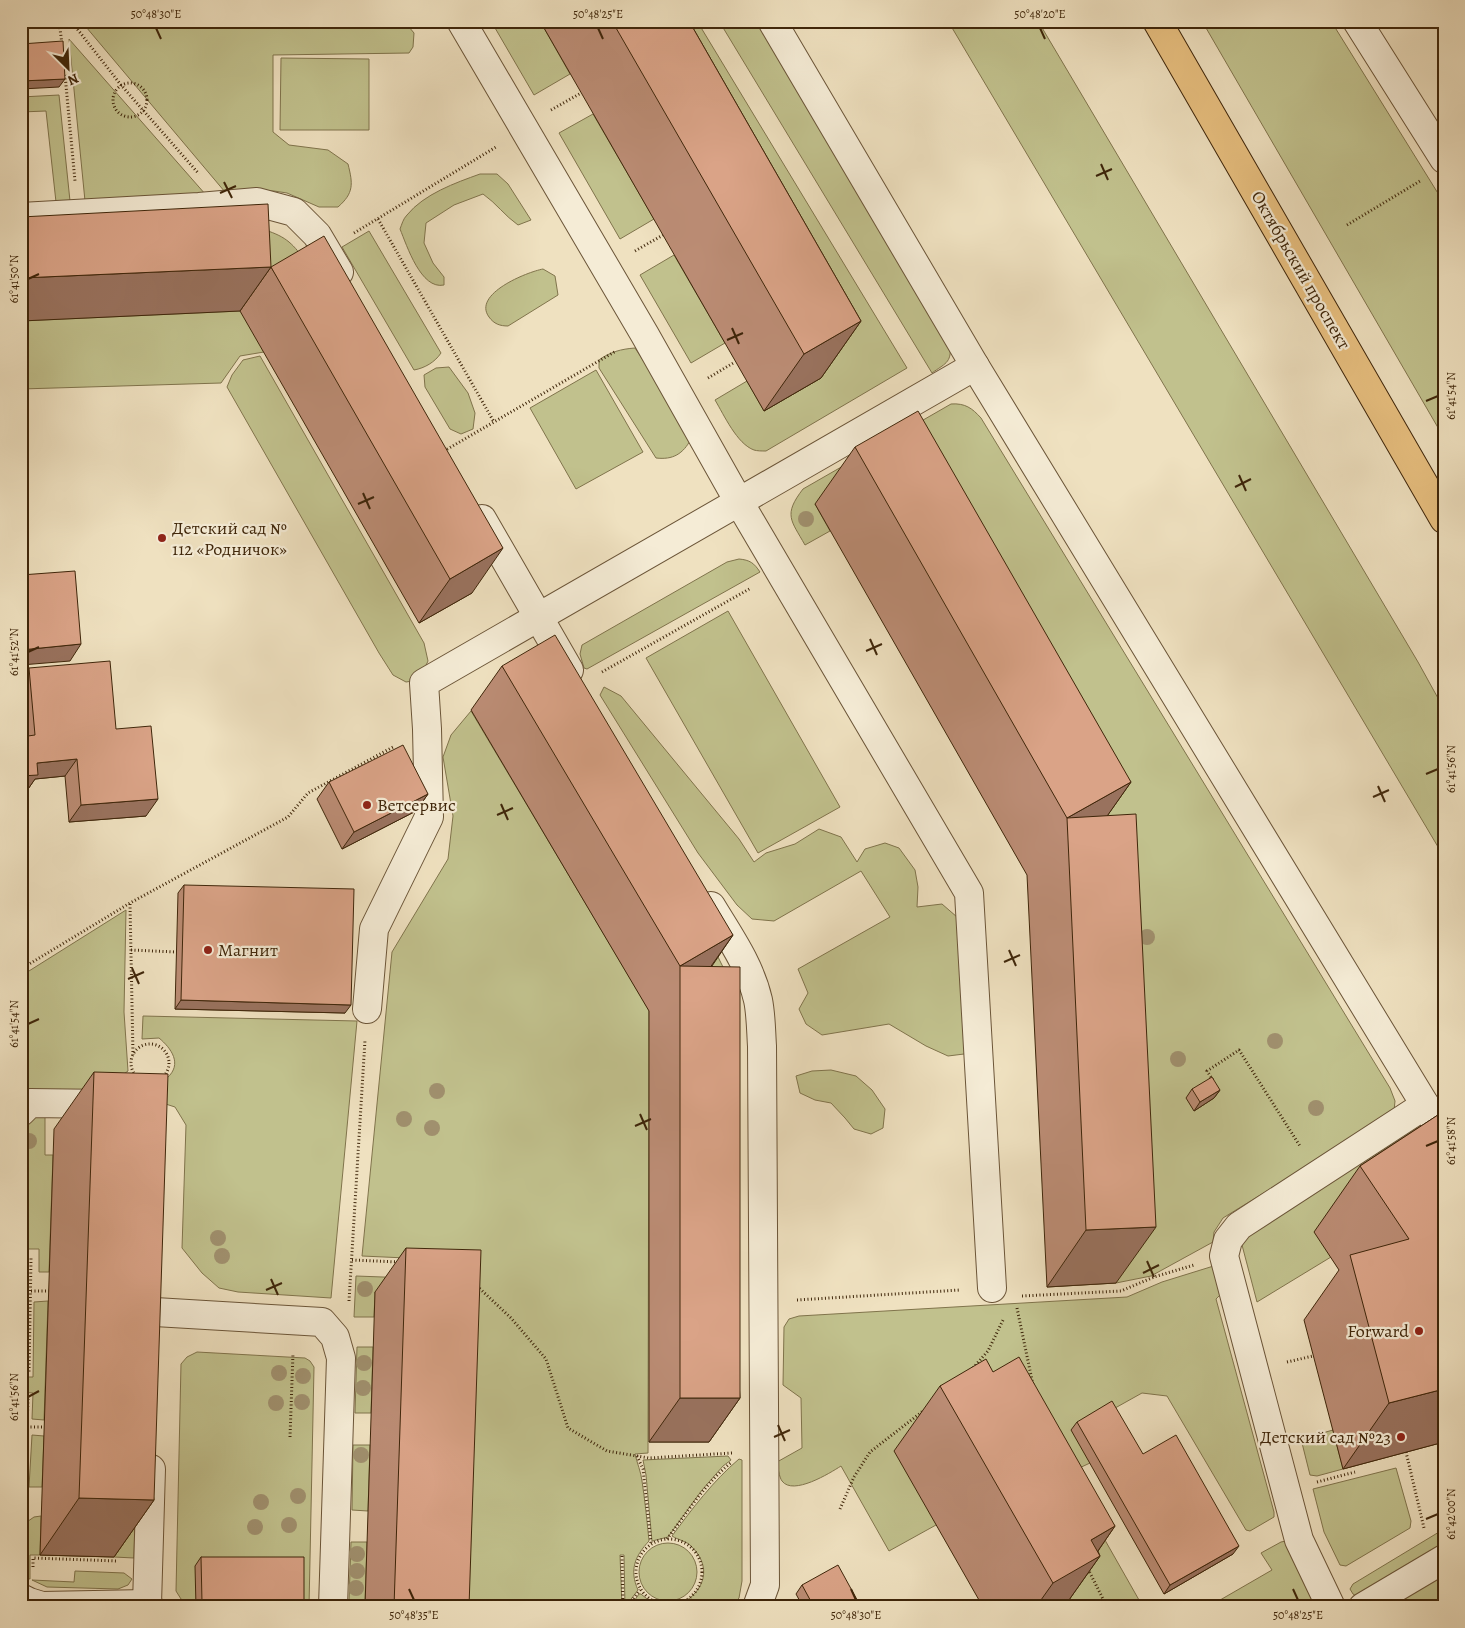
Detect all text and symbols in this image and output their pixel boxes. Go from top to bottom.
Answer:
text: 50°48'30"E [131,6,181,22]
text: 50°48'25"E [573,6,623,22]
text: 50°48'20"E [1014,6,1066,22]
north arrow [42,42,92,92]
text: N [65,69,82,90]
street label: Октябрьский проспект [1246,186,1356,354]
text: 61°41'50"N [6,254,22,303]
text: 61°41'54"N [1443,372,1459,420]
place label: Детский сад № 112 «Родничок» [172,516,287,561]
marker: Детский сад № 112 «Родничок» [156,532,168,544]
text: 61°41'52"N [6,628,22,676]
text: 61°41'56"N [1443,745,1459,793]
place label: Ветсервис [377,793,456,817]
marker: Ветсервис [361,799,373,811]
place label: Магнит [218,938,278,962]
marker: Магнит [202,944,214,956]
text: 61°41'54"N [6,1000,22,1048]
text: 61°41'58"N [1443,1117,1459,1165]
place label: Forward [1347,1319,1409,1343]
marker: Forward [1413,1325,1425,1337]
text: 61°41'56"N [6,1373,22,1421]
place label: Детский сад №23 [1260,1425,1391,1449]
marker: Детский сад №23 [1395,1431,1407,1443]
text: 61°42'00"N [1443,1488,1459,1540]
text: 50°48'35"E [389,1607,439,1623]
text: 50°48'30"E [831,1607,881,1623]
text: 50°48'25"E [1273,1607,1323,1623]

